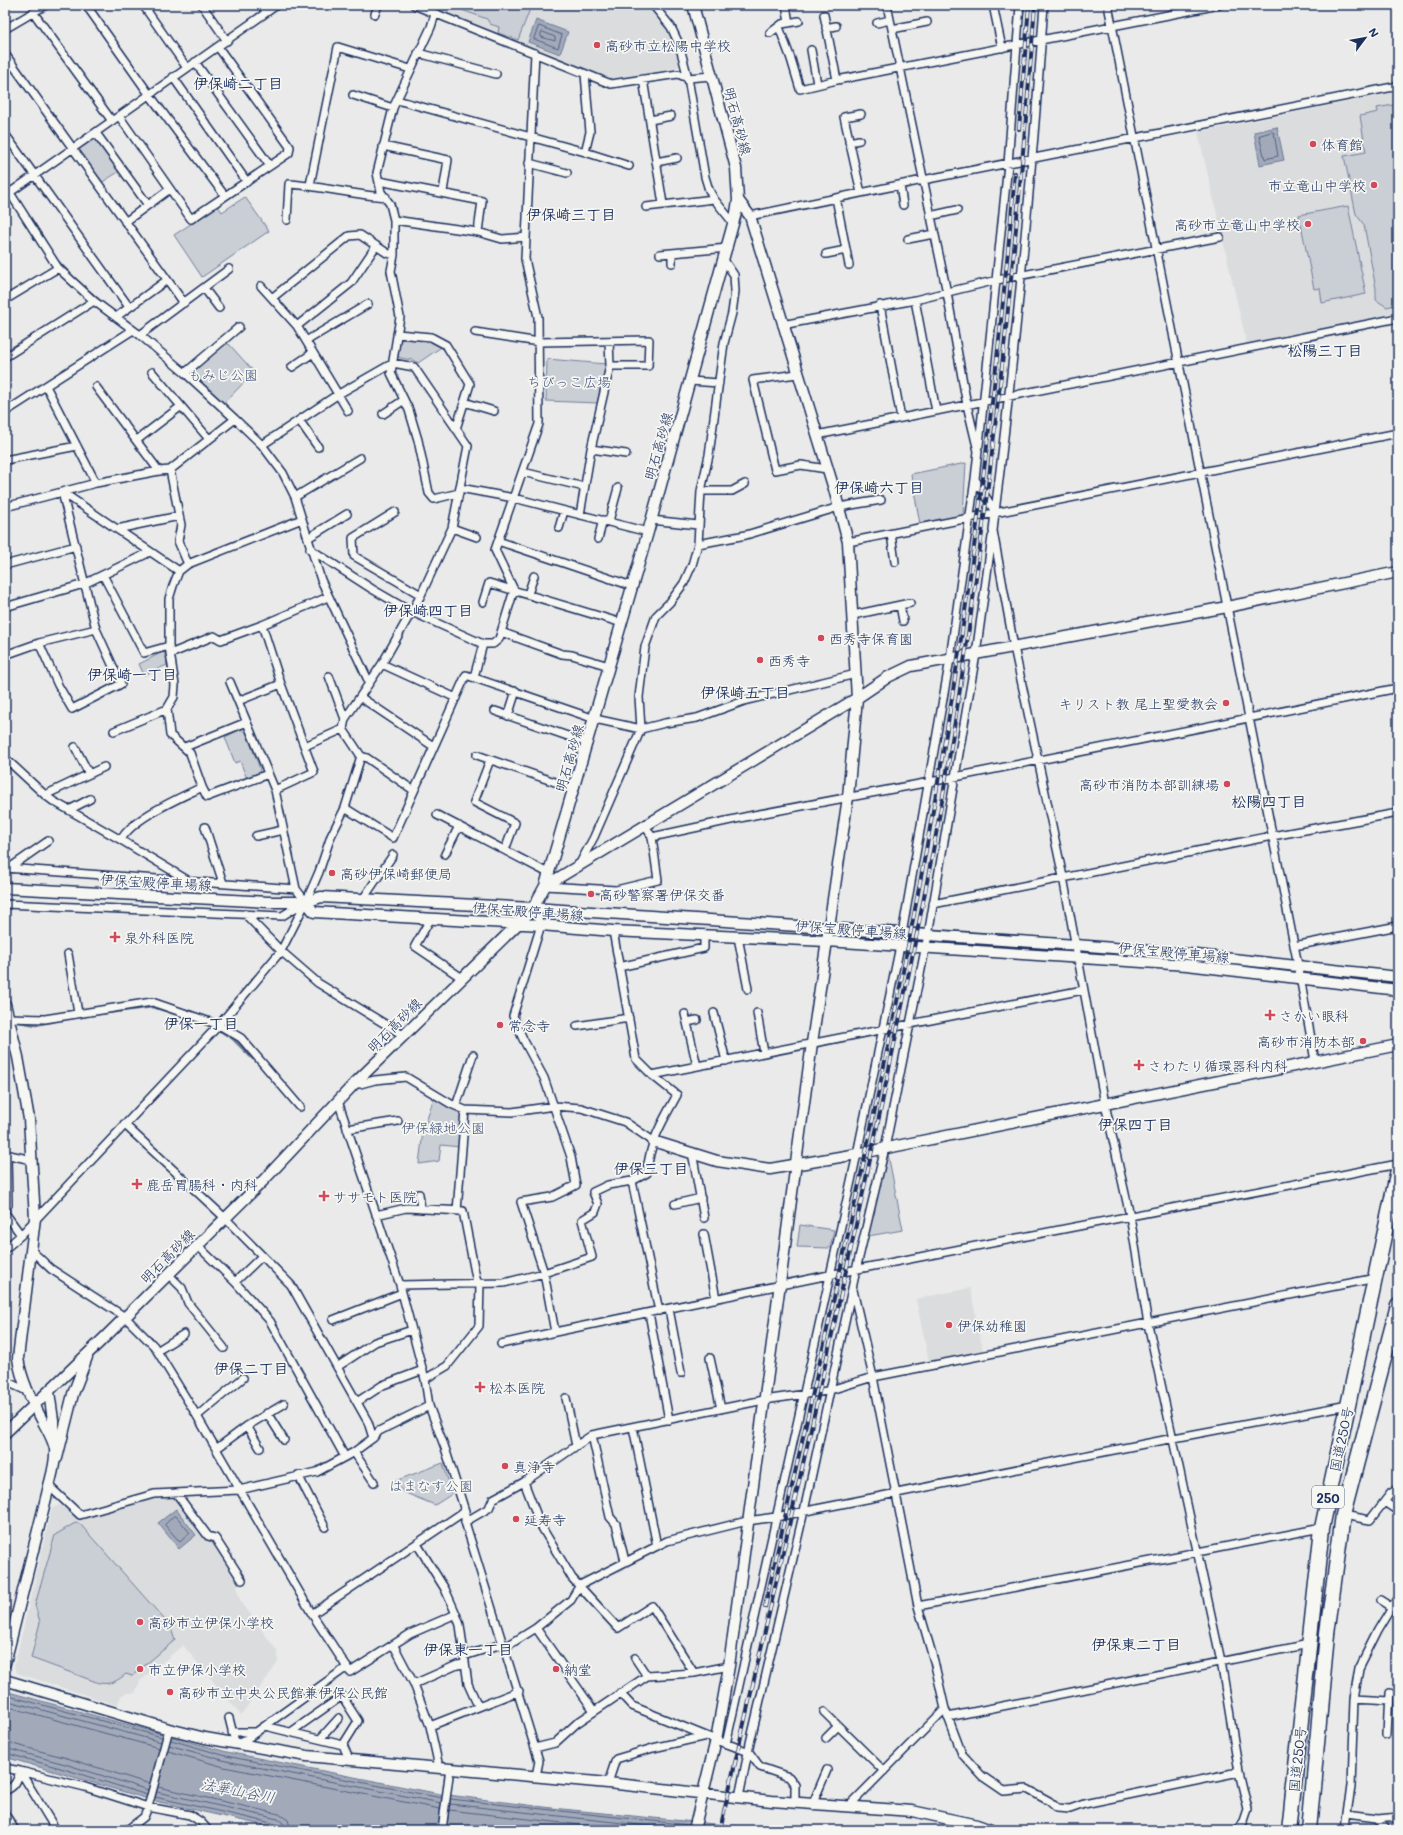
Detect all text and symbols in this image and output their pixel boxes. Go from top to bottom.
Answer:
north arrow [1345,18,1385,58]
text: N [1365,25,1382,40]
place label: 高砂市立松陽中学校 [605,36,731,55]
marker: 高砂市立松陽中学校 [592,40,602,50]
district label: 伊保崎二丁目 [193,73,283,93]
street label: 明石高砂線 [720,85,756,157]
place label: 体育館 [1321,135,1363,154]
marker: 体育館 [1308,139,1318,149]
place label: 市立竜山中学校 [1268,176,1366,195]
marker: 市立竜山中学校 [1369,180,1379,190]
district label: 伊保崎三丁目 [526,204,616,224]
place label: 高砂市立竜山中学校 [1174,215,1300,234]
marker: 高砂市立竜山中学校 [1303,219,1313,229]
district label: 松陽三丁目 [1287,340,1363,360]
park label: もみじ公園 [188,365,258,384]
park label: ちびっこ広場 [527,372,611,391]
street label: 明石高砂線 [639,410,677,482]
district label: 伊保崎六丁目 [834,477,924,497]
district label: 伊保崎四丁目 [383,600,473,620]
place label: 西秀寺保育園 [829,629,913,648]
marker: 西秀寺保育園 [816,633,826,643]
place label: 西秀寺 [768,651,810,670]
marker: 西秀寺 [755,655,765,665]
district label: 伊保崎一丁目 [87,664,177,684]
district label: 伊保崎五丁目 [700,682,790,702]
place label: キリスト教 尾上聖愛教会 [1058,694,1218,713]
marker: キリスト教 尾上聖愛教会 [1221,698,1231,708]
street label: 明石高砂線 [550,722,588,794]
place label: 高砂市消防本部訓練場 [1079,775,1219,794]
marker: 高砂市消防本部訓練場 [1222,779,1232,789]
district label: 松陽四丁目 [1231,791,1307,811]
place label: 高砂伊保崎郵便局 [340,864,452,883]
marker: 高砂伊保崎郵便局 [327,868,337,878]
street label: 伊保宝殿停車場線 [100,870,212,894]
place label: 高砂警察署伊保交番 [599,885,725,904]
marker: 高砂警察署伊保交番 [586,889,596,899]
street label: 伊保宝殿停車場線 [471,898,585,924]
street label: 伊保宝殿停車場線 [794,916,908,942]
place label: 泉外科医院 [124,928,194,947]
marker: 泉外科医院 [109,931,121,943]
street label: 伊保宝殿停車場線 [1117,938,1231,966]
street label: 明石高砂線 [363,994,425,1056]
place label: さかい眼科 [1279,1006,1349,1025]
marker: さかい眼科 [1264,1009,1276,1021]
district label: 伊保一丁目 [163,1013,239,1033]
place label: 常念寺 [508,1016,550,1035]
marker: 常念寺 [495,1020,505,1030]
place label: 高砂市消防本部 [1257,1032,1355,1051]
marker: 高砂市消防本部 [1358,1036,1368,1046]
place label: さわたり循環器科内科 [1148,1056,1288,1075]
marker: さわたり循環器科内科 [1133,1059,1145,1071]
district label: 伊保四丁目 [1097,1114,1173,1134]
park label: 伊保緑地公園 [401,1118,485,1137]
district label: 伊保三丁目 [613,1158,689,1178]
place label: 鹿岳胃腸科・内科 [146,1175,258,1194]
marker: 鹿岳胃腸科・内科 [131,1178,143,1190]
place label: ササモト医院 [333,1187,417,1206]
marker: ササモト医院 [318,1190,330,1202]
street label: 明石高砂線 [136,1225,198,1287]
place label: 伊保幼稚園 [957,1316,1027,1335]
marker: 伊保幼稚園 [944,1320,954,1330]
district label: 伊保二丁目 [213,1358,289,1378]
place label: 松本医院 [489,1378,545,1397]
marker: 松本医院 [474,1381,486,1393]
street label: 国道250号 [1325,1404,1357,1474]
place label: 真浄寺 [513,1457,555,1476]
marker: 真浄寺 [500,1461,510,1471]
park label: はまなす公園 [389,1476,473,1495]
road number: 250 [1312,1486,1344,1508]
place label: 延寿寺 [524,1510,566,1529]
marker: 延寿寺 [511,1514,521,1524]
place label: 高砂市立伊保小学校 [148,1613,274,1632]
marker: 高砂市立伊保小学校 [135,1617,145,1627]
district label: 伊保東二丁目 [1091,1634,1181,1654]
district label: 伊保東一丁目 [423,1639,513,1659]
place label: 市立伊保小学校 [148,1660,246,1679]
place label: 納堂 [564,1660,592,1679]
marker: 市立伊保小学校 [135,1664,145,1674]
marker: 納堂 [551,1664,561,1674]
place label: 高砂市立中央公民館兼伊保公民館 [178,1683,388,1702]
marker: 高砂市立中央公民館兼伊保公民館 [165,1687,175,1697]
street label: 国道250号 [1284,1725,1310,1793]
water label: 法華山谷川 [199,1773,277,1807]

